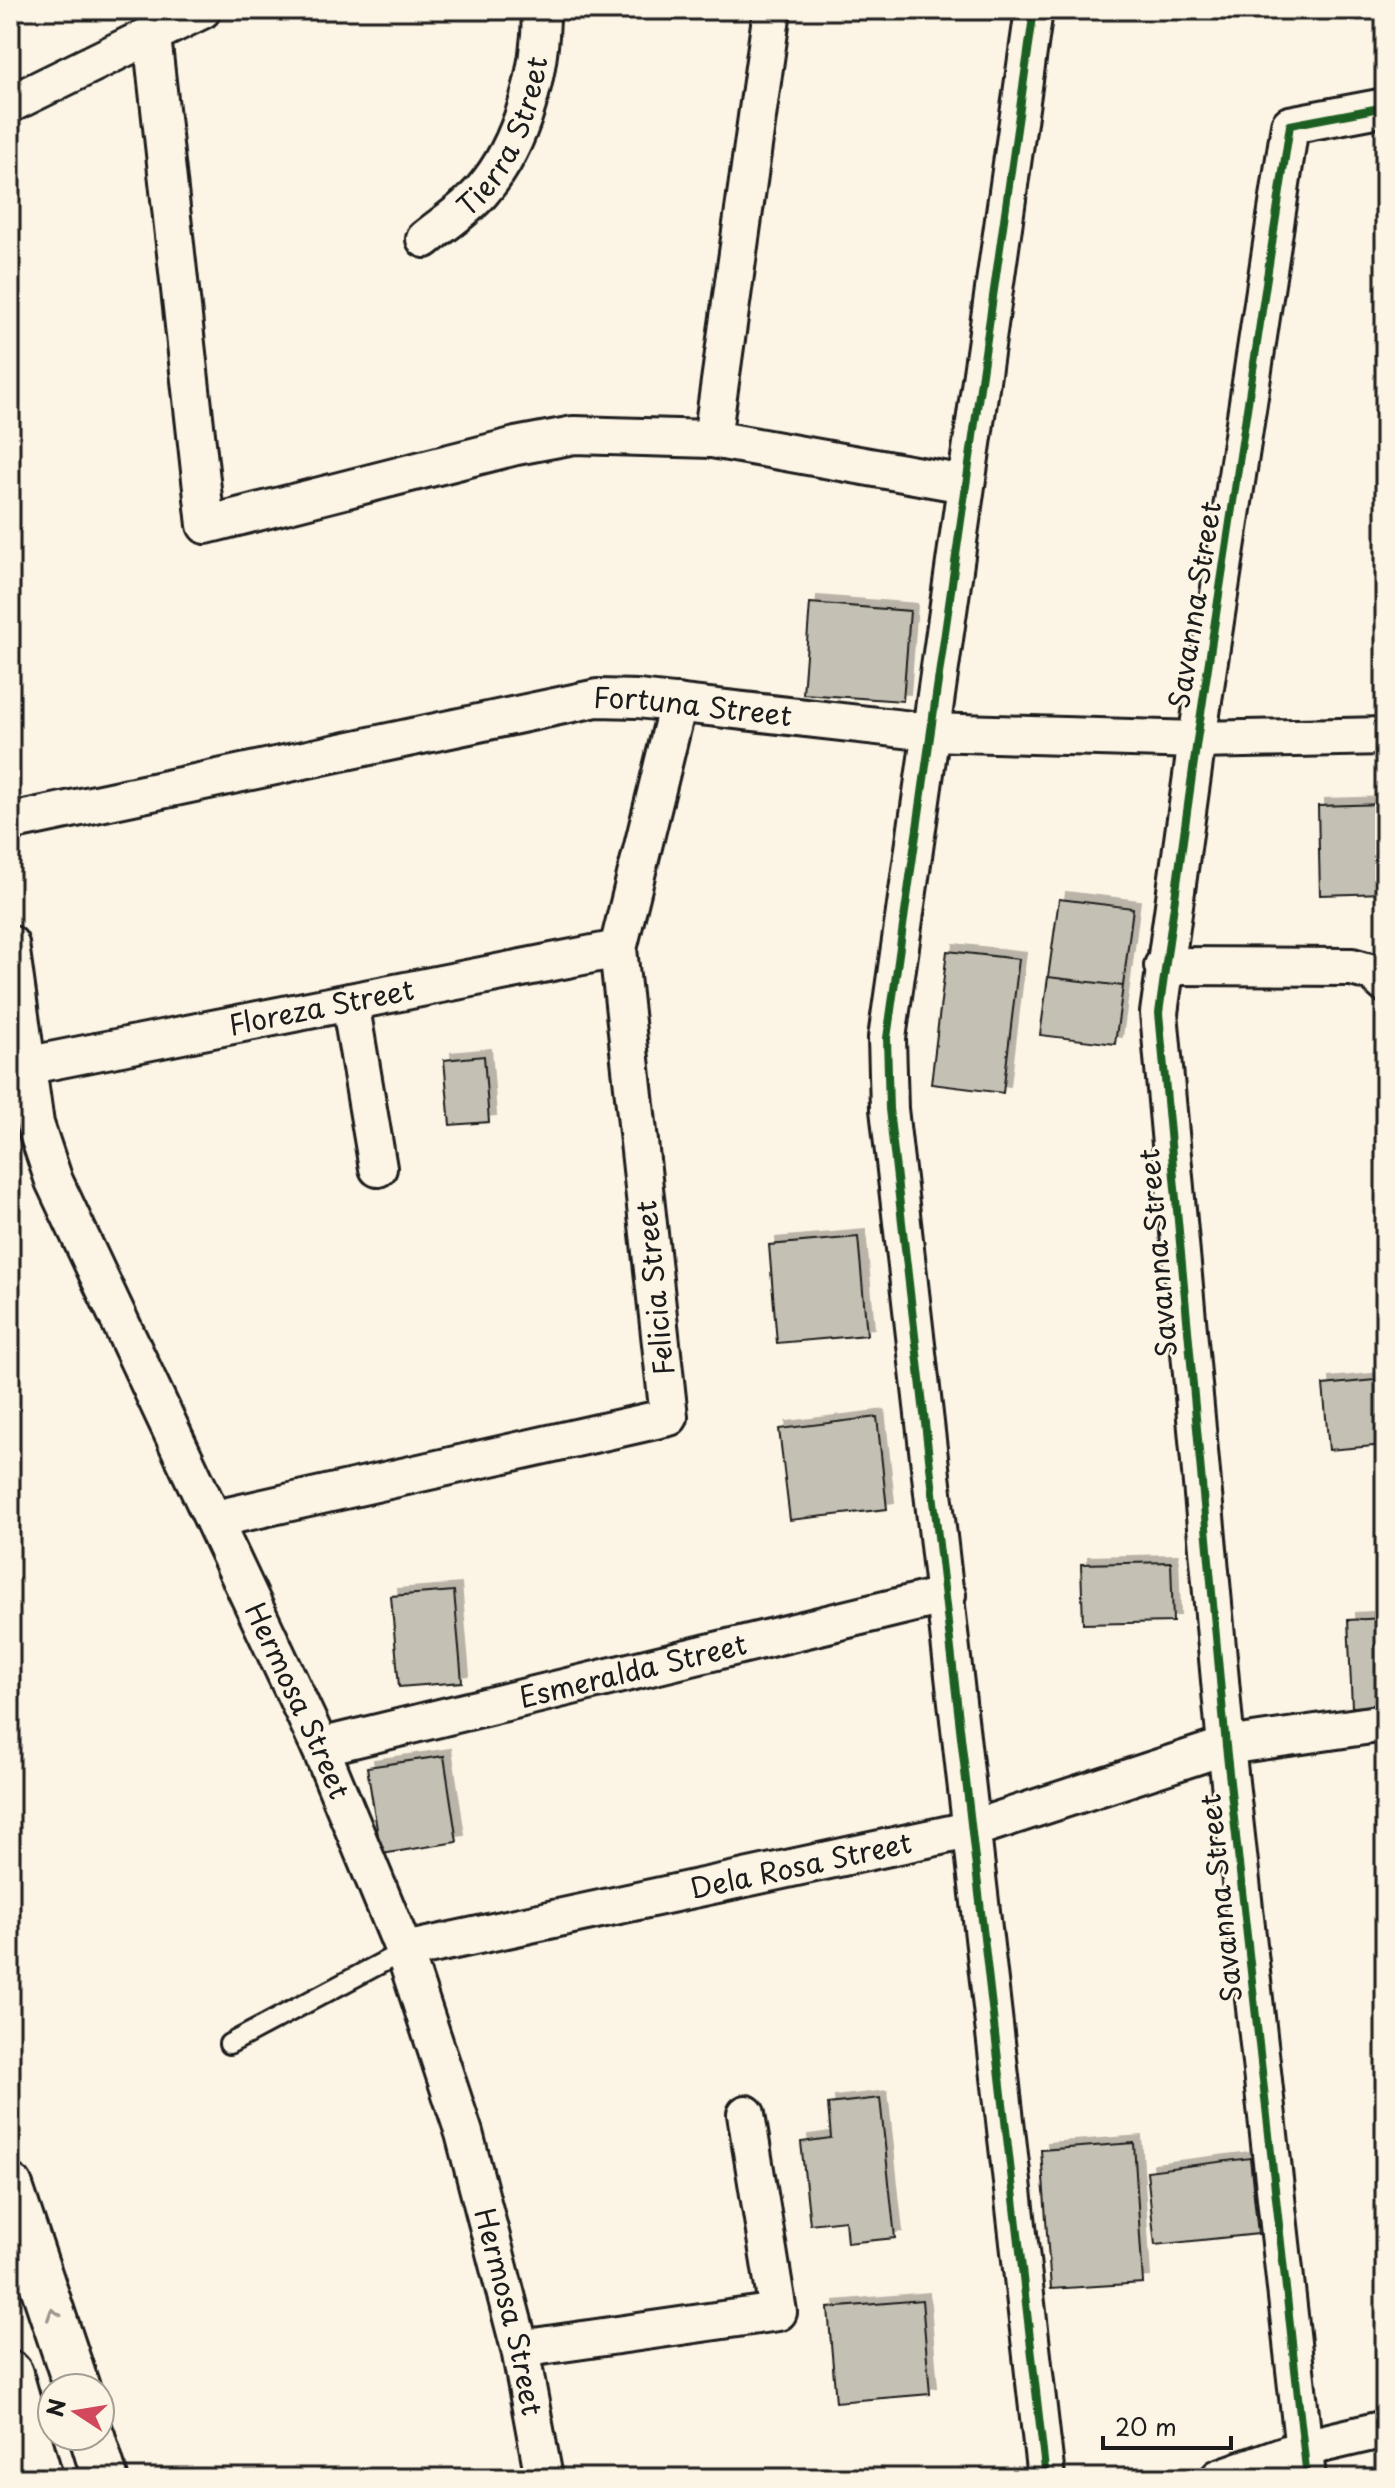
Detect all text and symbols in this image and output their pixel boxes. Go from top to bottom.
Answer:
street label: Tierra Street [446,53,557,226]
street label: Savanna Street [1156,498,1231,711]
street label: Fortuna Street [593,675,794,736]
street label: Floreza Street [225,967,417,1045]
street label: Savanna Street [1126,1147,1187,1359]
street label: Felicia Street [623,1199,684,1378]
street label: Hermosa Street [235,1595,362,1805]
street label: Esmeralda Street [514,1621,751,1718]
street label: Savanna Street [1187,1792,1252,2004]
street label: Dela Rosa Street [686,1820,915,1909]
street label: Hermosa Street [464,2203,555,2419]
one-way arrow [46,2308,62,2322]
north arrow [36,2372,116,2452]
text: N [37,2396,73,2419]
scale bar [1103,2400,1231,2450]
text: 20 m [1115,2408,1177,2444]

